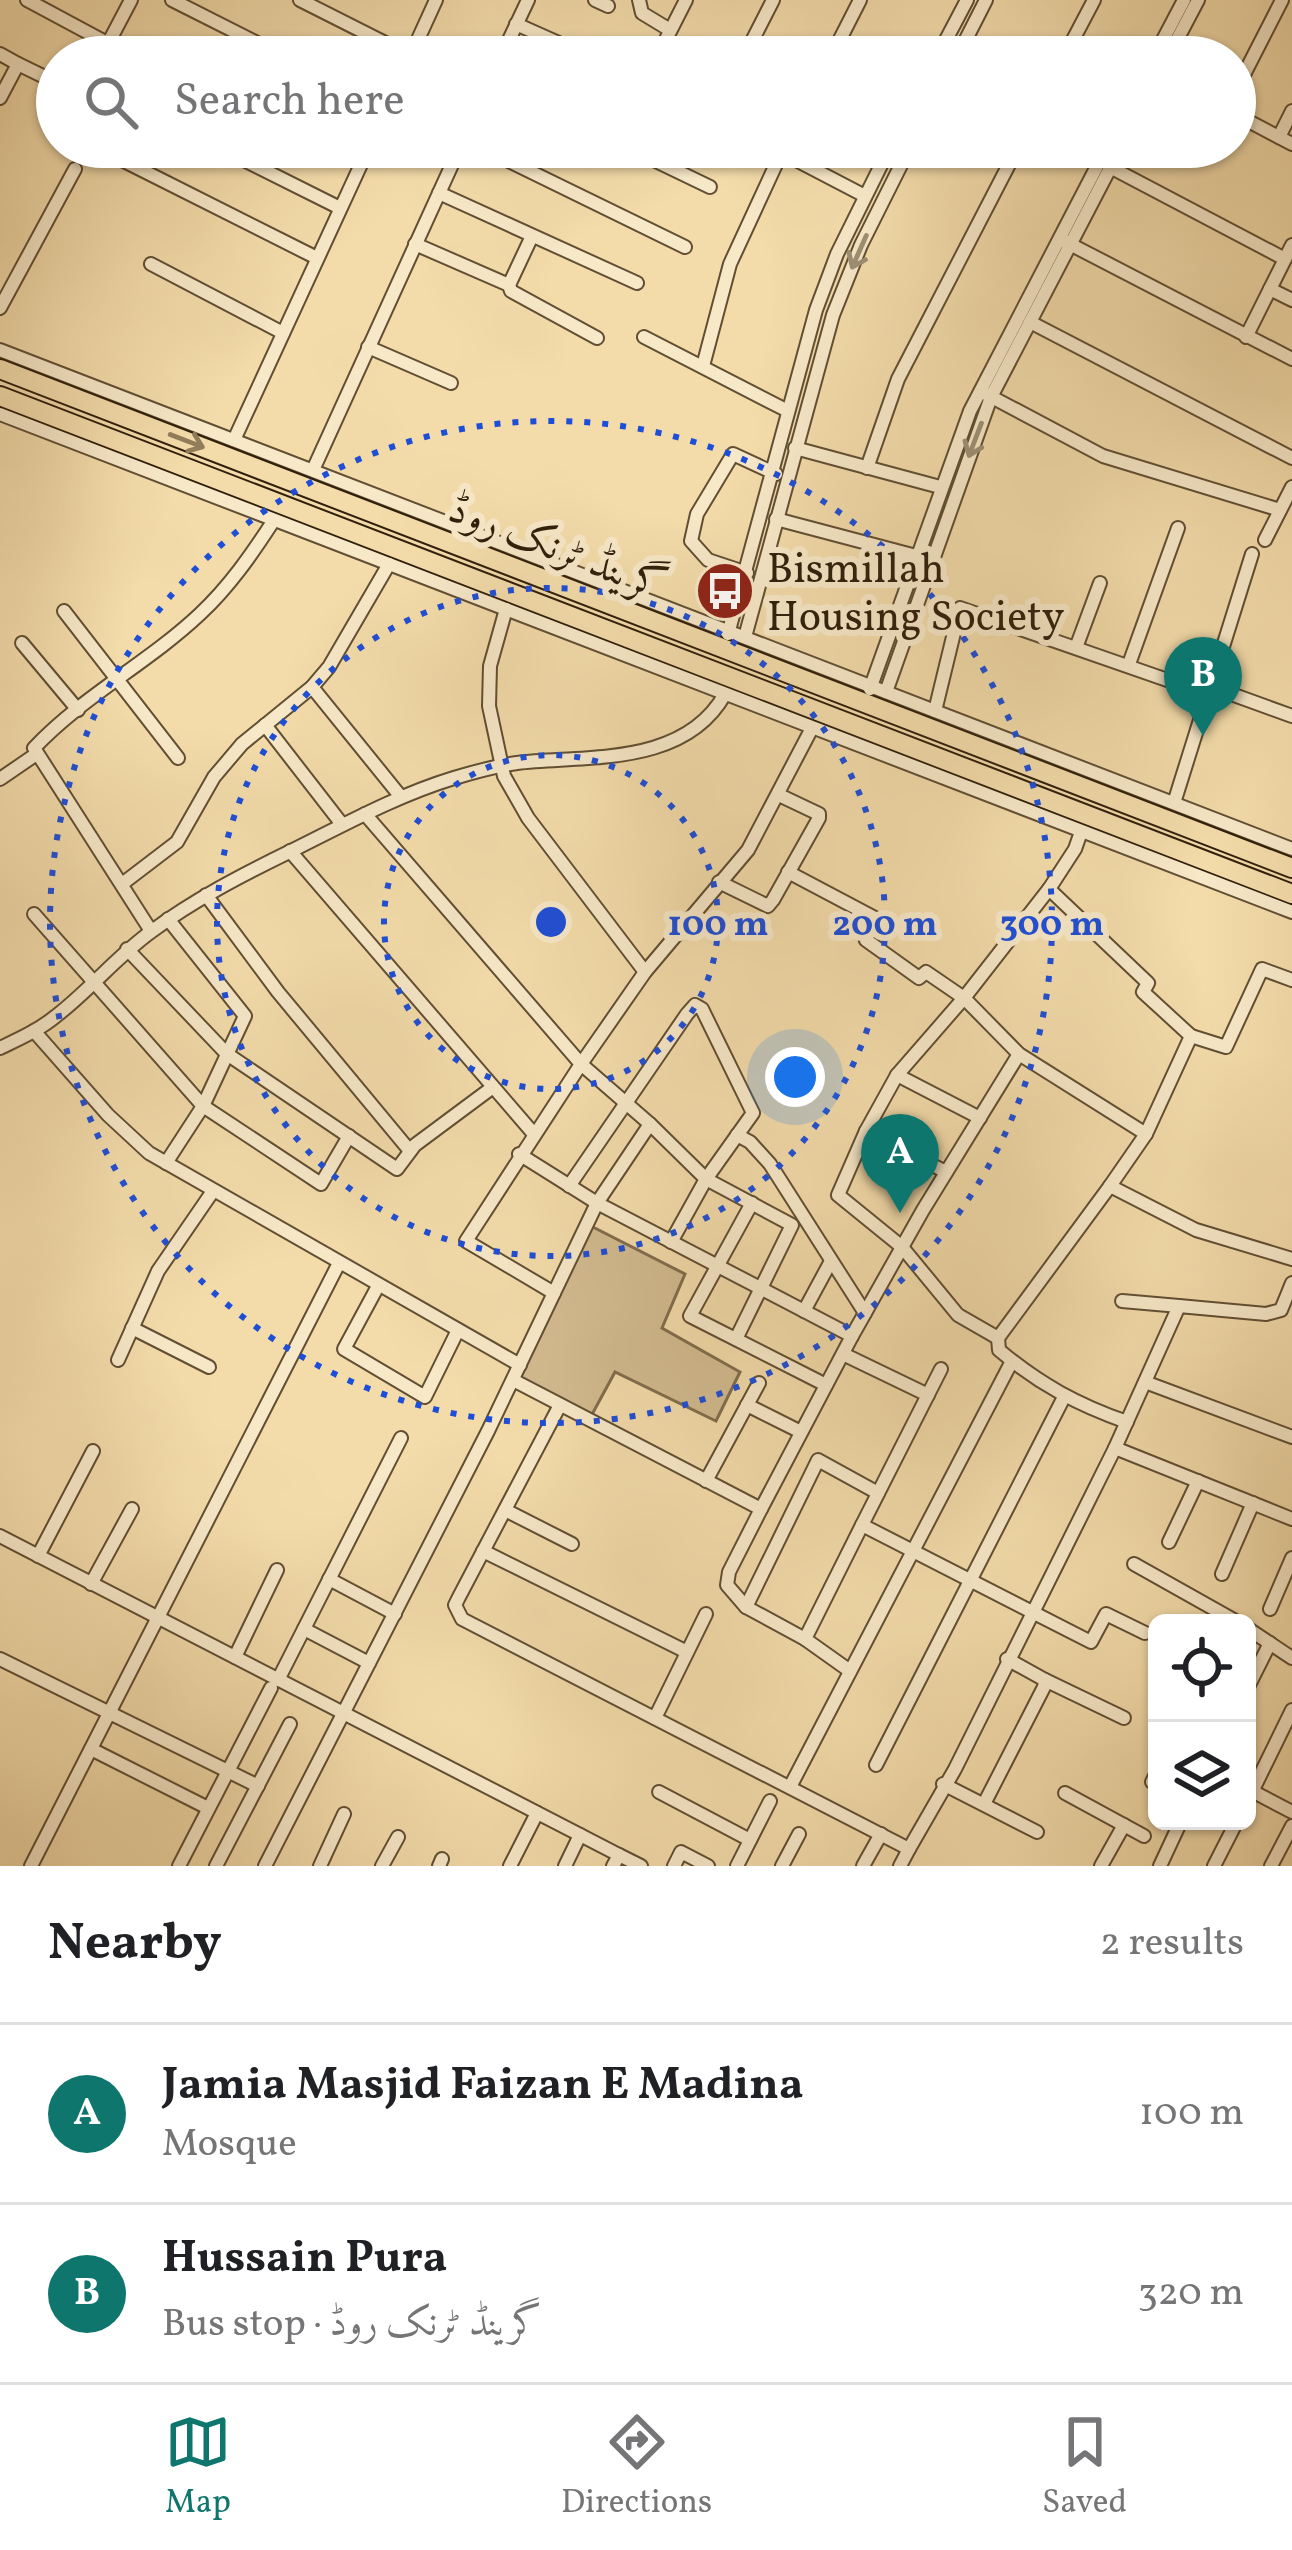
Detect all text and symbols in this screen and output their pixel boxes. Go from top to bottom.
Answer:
search box [36,36,1256,168]
icon: search [78,69,144,135]
text: Search here [174,71,405,134]
one-way arrow [846,233,868,269]
one-way arrow [963,420,985,457]
one-way arrow [168,432,205,454]
street label: گرینڈ ٹرنک روڈ [439,481,674,619]
place label: Bismillah Housing Society [767,542,1065,649]
bus stop icon: Bismillah Housing Society [694,560,756,622]
pin: B [1164,637,1242,736]
centre of rings [530,901,572,943]
text: 100 m [667,901,769,951]
text: 200 m [832,901,938,951]
text: 300 m [1000,901,1104,951]
your location [765,1047,825,1107]
pin: A [861,1114,939,1213]
map controls [1148,1614,1256,1830]
button: locate [1148,1614,1256,1722]
button: layers [1148,1722,1256,1830]
text: Nearby [48,1909,222,1980]
text: 2 results [1100,1917,1244,1971]
text: Jamia Masjid Faizan E Madina [162,2055,804,2118]
text: A [73,2087,101,2141]
text: 100 m [1139,2087,1244,2141]
text: Mosque [162,2118,297,2172]
text: Hussain Pura [162,2228,447,2291]
text: B [74,2267,100,2321]
text: 320 m [1138,2267,1244,2321]
text: Bus stop · گرینڈ ٹرنک روڈ [162,2298,542,2352]
tab: Map [165,2409,231,2527]
tab: Directions [561,2409,712,2527]
tab: Saved [1042,2409,1127,2527]

